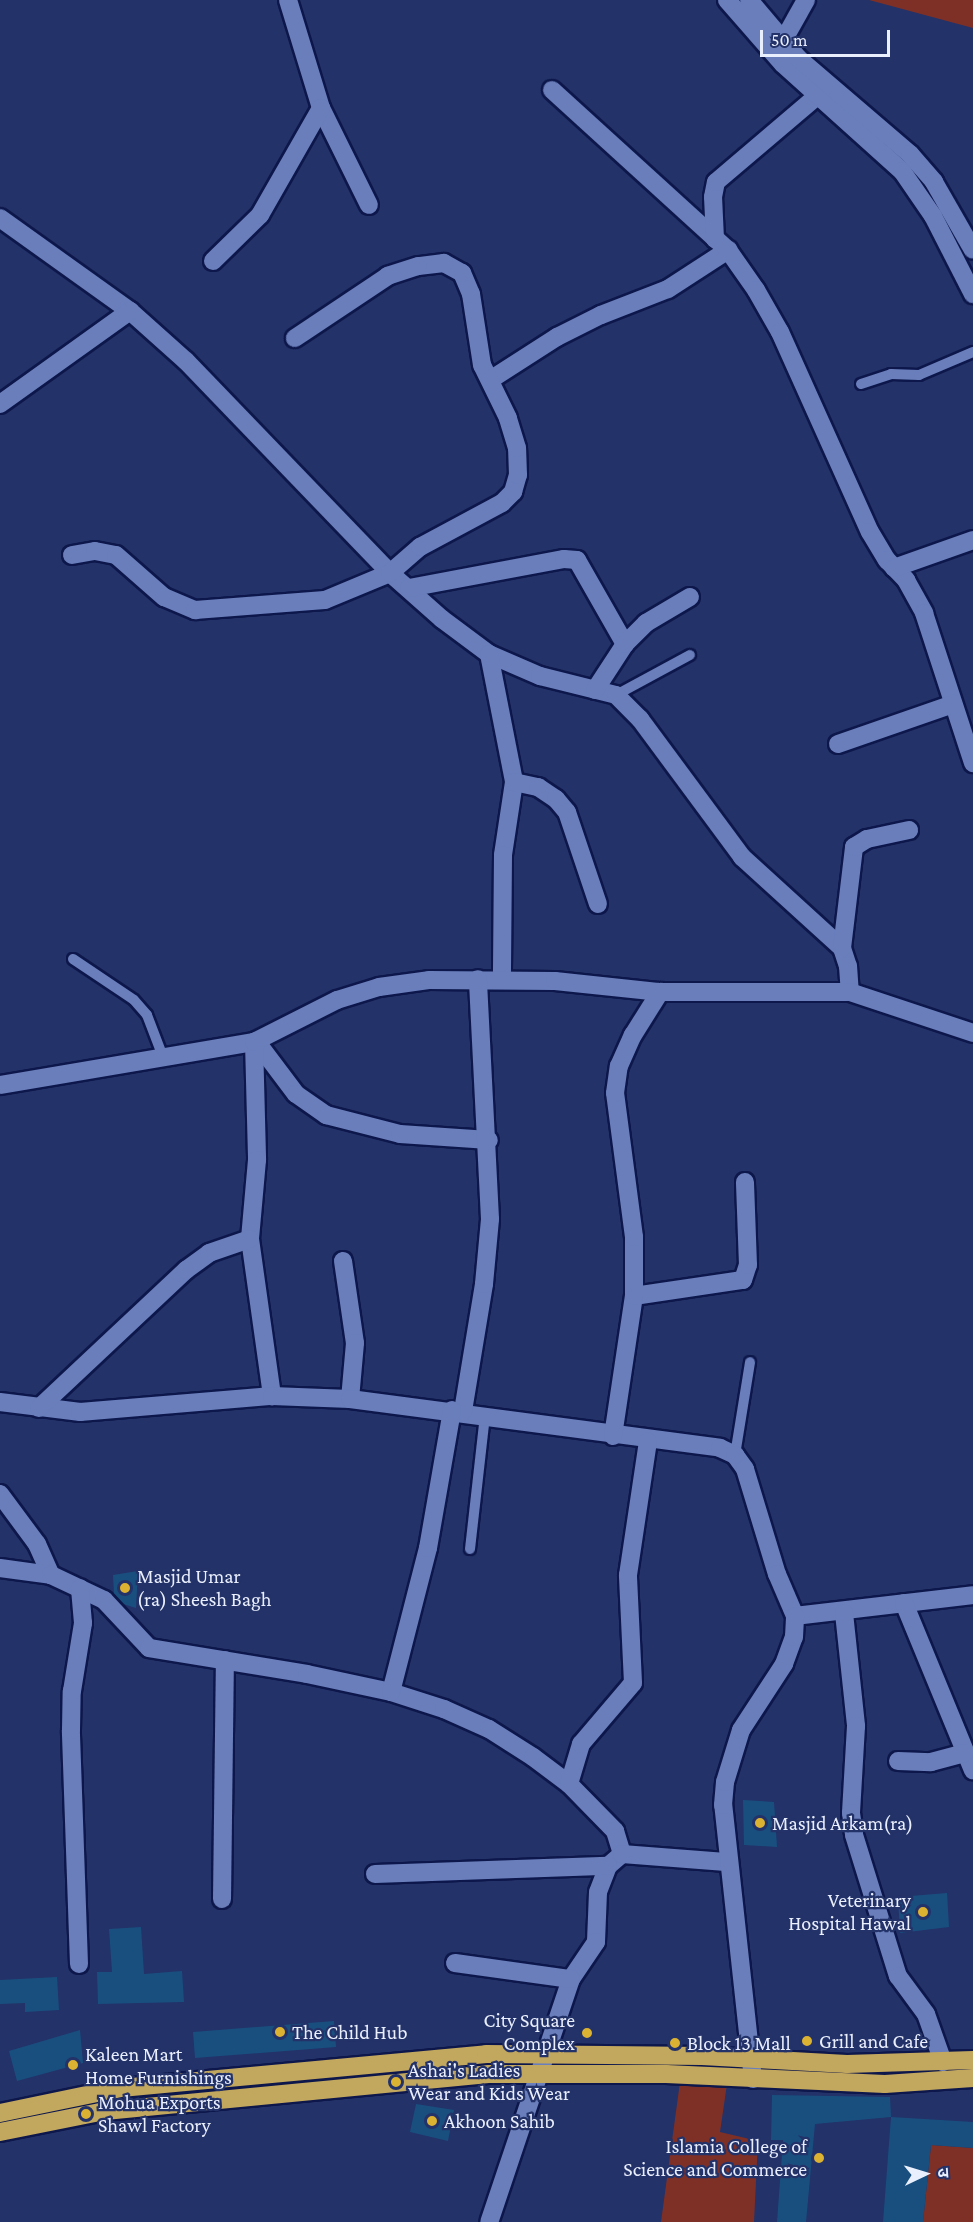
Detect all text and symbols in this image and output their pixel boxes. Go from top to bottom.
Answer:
scale bar [763,18,894,56]
text: 50 m [771,30,808,50]
place label: Masjid Umar (ra) Sheesh Bagh [137,1564,271,1611]
marker: Masjid Umar (ra) Sheesh Bagh [118,1581,132,1595]
place label: Masjid Arkam(ra) [772,1811,913,1835]
marker: Masjid Arkam(ra) [753,1816,767,1830]
place label: Veterinary Hospital Hawal [788,1888,911,1935]
marker: Veterinary Hospital Hawal [916,1905,930,1919]
place label: City Square Complex [484,2009,575,2056]
place label: The Child Hub [292,2020,407,2044]
marker: The Child Hub [273,2025,287,2039]
marker: City Square Complex [580,2026,594,2040]
place label: Grill and Cafe [819,2029,928,2053]
place label: Block 13 Mall [687,2031,791,2055]
marker: Grill and Cafe [800,2034,814,2048]
marker: Block 13 Mall [668,2036,682,2050]
place label: Kaleen Mart Home Furnishings [85,2042,232,2089]
marker: Kaleen Mart Home Furnishings [66,2058,80,2072]
place label: Ashai's Ladies Wear and Kids Wear [408,2058,570,2105]
marker: Ashai's Ladies Wear and Kids Wear [389,2075,403,2089]
place label: Mohua Exports Shawl Factory [98,2090,221,2137]
marker: Mohua Exports Shawl Factory [79,2107,93,2121]
place label: Akhoon Sahib [444,2109,555,2133]
marker: Akhoon Sahib [425,2114,439,2128]
place label: Islamia College of Science and Commerce [623,2134,807,2181]
north arrow [895,2144,955,2204]
marker: Islamia College of Science and Commerce [812,2151,826,2165]
text: उ [935,2167,952,2178]

